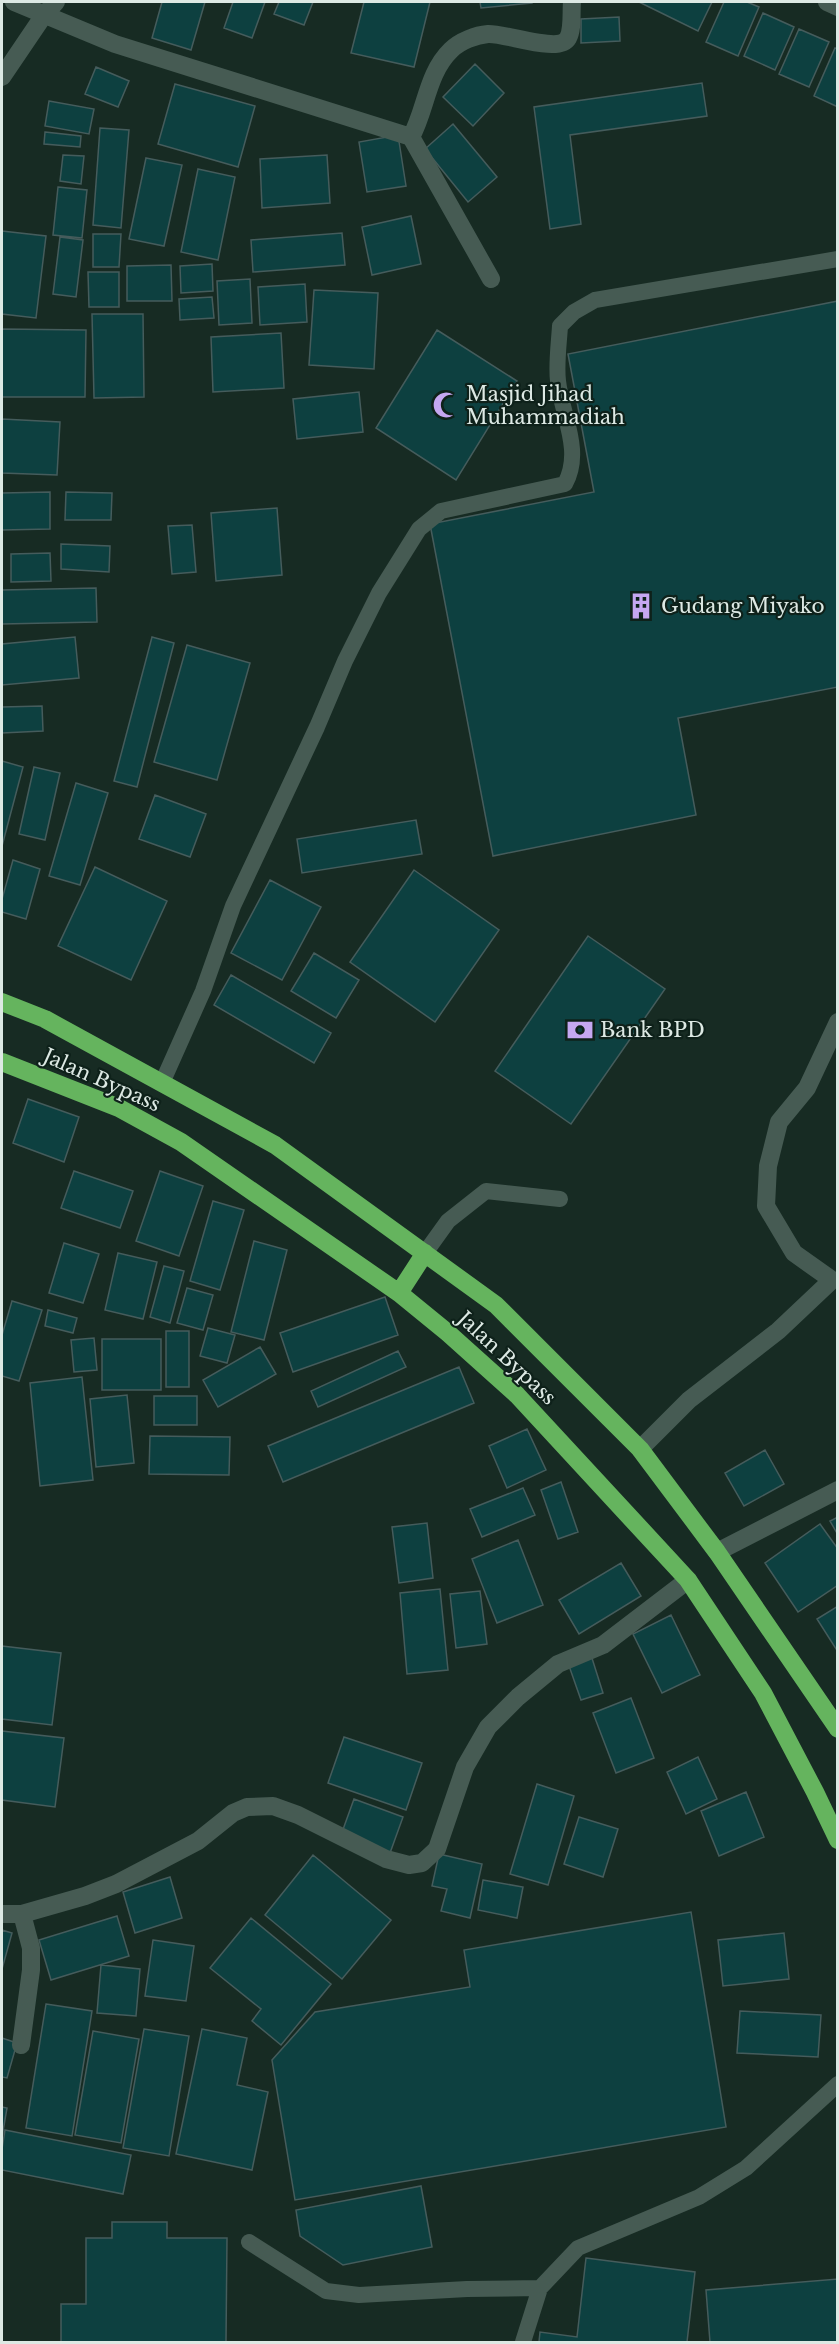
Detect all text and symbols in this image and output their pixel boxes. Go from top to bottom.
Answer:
place label: Masjid Jihad Muhammadiah [466,382,625,429]
mosque icon: Masjid Jihad Muhammadiah [431,390,461,420]
building icon: Gudang Miyako [626,591,656,621]
place label: Gudang Miyako [661,594,825,618]
bank icon: Bank BPD [565,1015,595,1045]
place label: Bank BPD [600,1018,705,1042]
street label: Jalan Bypass [37,1042,164,1117]
street label: Jalan Bypass [451,1304,561,1410]

